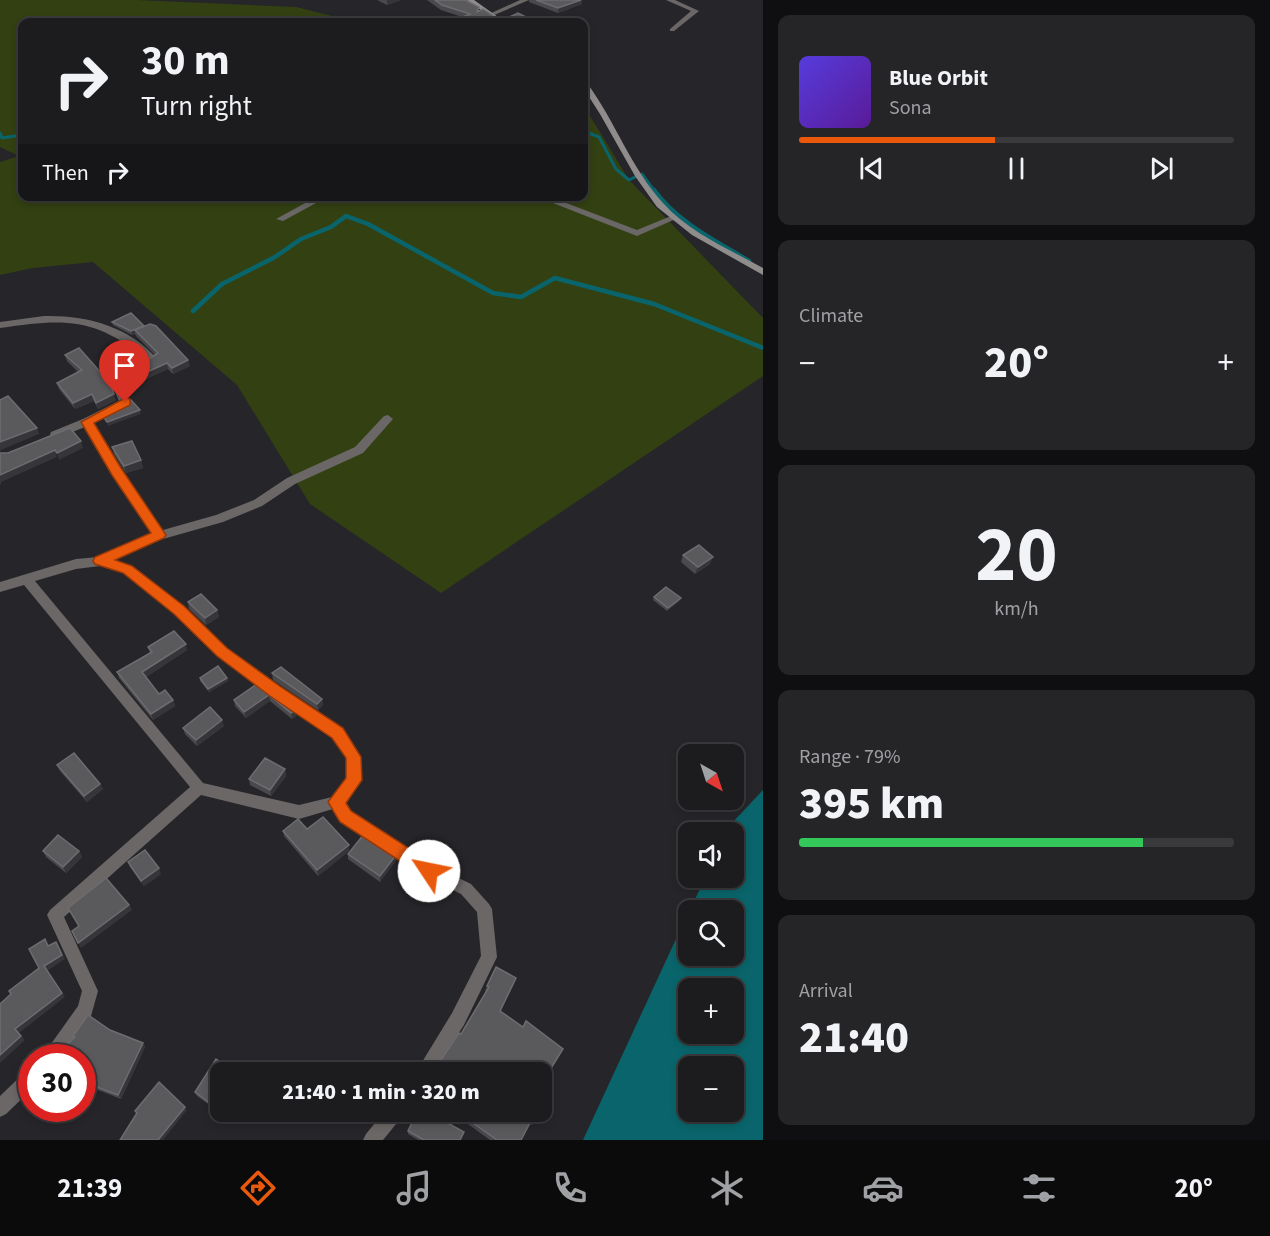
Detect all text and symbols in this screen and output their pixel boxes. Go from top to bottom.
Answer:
text: 30 m [141,31,230,91]
icon: right [42,42,120,120]
text: Blue Orbit [889,62,988,94]
text: Turn right [141,87,252,126]
text: Sona [889,94,932,122]
icon: previous [855,152,888,185]
icon: pause [1000,152,1033,185]
icon: next [1145,152,1178,185]
icon: right [101,156,134,189]
text: Then [42,157,89,189]
text: Climate [799,302,863,330]
text: 20° [984,331,1049,395]
pin [99,340,150,402]
text: − [799,340,815,387]
text: + [1218,340,1234,387]
icon: arrive [108,349,141,382]
text: 20 [975,500,1058,611]
text: km/h [994,595,1039,623]
text: Range · 79% [799,743,900,771]
north arrow [678,744,744,810]
map controls [678,744,744,1122]
text: 395 km [799,772,944,836]
button: sound [678,822,744,888]
position arrow [397,839,461,903]
button: search [678,900,744,966]
text: Arrival [799,977,853,1005]
button: + [678,978,744,1044]
text: 21:40 [799,1006,909,1070]
speed limit sign: 30 [18,1044,96,1122]
button: − [678,1056,744,1122]
text: 21:40 · 1 min · 320 m [282,1076,480,1108]
icon: directions [237,1167,279,1209]
icon: music [393,1167,435,1209]
icon: phone [549,1167,591,1209]
icon: climate [706,1167,748,1209]
icon: car [862,1167,904,1209]
icon: filters [1018,1167,1060,1209]
text: 21:39 [57,1169,122,1208]
text: 20° [1174,1169,1213,1208]

